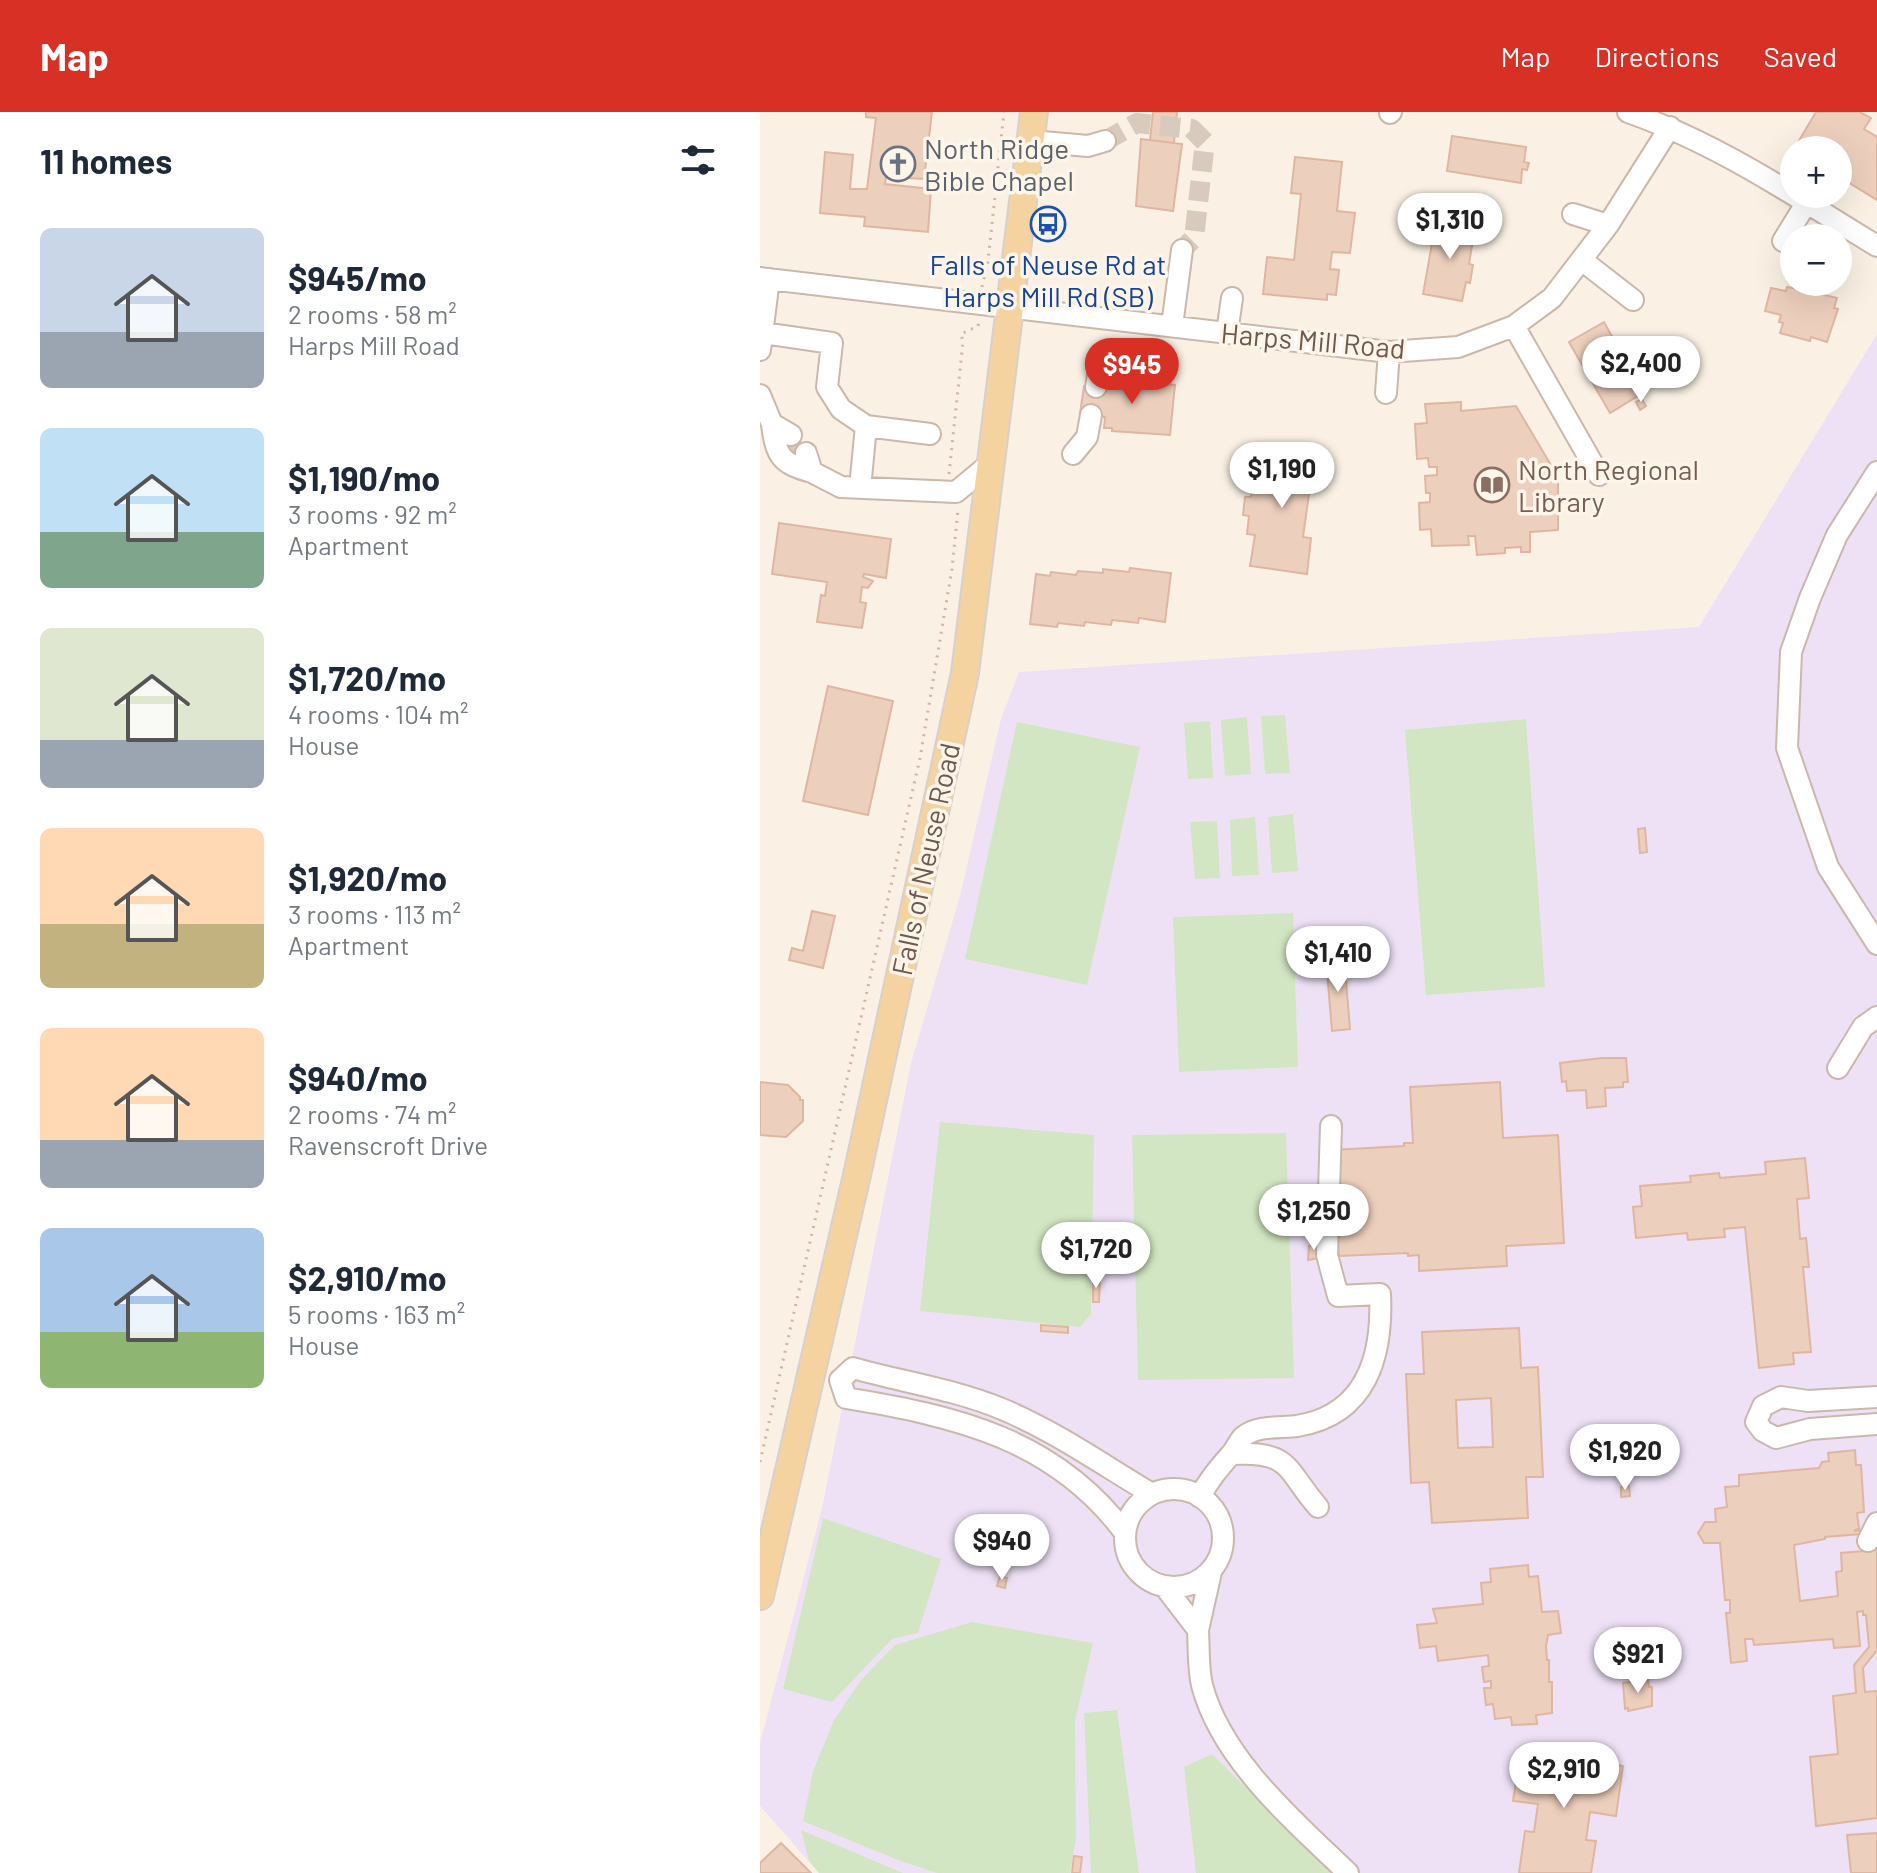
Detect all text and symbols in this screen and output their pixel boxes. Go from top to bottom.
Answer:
text: Map [40,33,109,79]
text: Map [1501,39,1550,73]
text: Directions [1594,39,1720,73]
text: Saved [1764,39,1837,73]
place label: North Ridge Bible Chapel [924,131,1074,197]
map controls [1780,136,1852,296]
button: + [1780,136,1852,208]
icon: filters [676,138,720,182]
text: 11 homes [40,140,172,181]
church icon: North Ridge Bible Chapel [879,145,917,183]
pin: $1,310 [1385,193,1515,261]
text: $1,310 [1416,203,1484,234]
bus stop icon: Falls of Neuse Rd at Harps Mill Rd (SB) [1029,205,1067,243]
button: − [1780,224,1852,296]
place label: Falls of Neuse Rd at Harps Mill Rd (SB) [929,247,1167,313]
text: $945/mo [288,257,427,298]
icon: home [104,260,200,356]
text: 2 rooms · 58 m² [288,298,457,329]
street label: Harps Mill Road [1219,315,1407,365]
text: Harps Mill Road [288,329,460,360]
pin: $2,400 [1576,336,1706,404]
pin: $945 [1085,338,1179,406]
text: $2,400 [1600,346,1682,377]
text: $945 [1103,348,1161,379]
pin: $1,190 [1217,442,1347,510]
text: $1,190 [1248,452,1316,483]
place label: North Regional Library [1518,452,1699,518]
text: $1,190/mo [288,457,440,498]
icon: home [104,460,200,556]
library icon: North Regional Library [1473,466,1511,504]
text: 3 rooms · 92 m² [288,498,457,529]
text: Apartment [288,529,409,560]
text: $1,720/mo [288,657,446,698]
icon: home [104,660,200,756]
text: 4 rooms · 104 m² [288,698,468,729]
text: House [288,729,359,760]
street label: Falls of Neuse Road [884,740,966,978]
text: $1,920/mo [288,857,447,898]
icon: home [104,860,200,956]
text: 3 rooms · 113 m² [288,898,461,929]
pin: $1,410 [1273,926,1403,994]
text: Apartment [288,929,409,960]
text: $1,410 [1304,936,1372,967]
text: $940/mo [288,1057,428,1098]
icon: home [104,1060,200,1156]
text: 2 rooms · 74 m² [288,1098,456,1129]
text: Ravenscroft Drive [288,1129,488,1160]
pin: $1,250 [1249,1184,1379,1252]
text: $1,250 [1277,1194,1351,1225]
pin: $1,720 [1031,1222,1161,1290]
text: $1,720 [1059,1232,1133,1263]
text: $2,910/mo [288,1257,447,1298]
icon: home [104,1260,200,1356]
text: 5 rooms · 163 m² [288,1298,465,1329]
text: House [288,1329,359,1360]
pin: $1,920 [1560,1424,1690,1492]
text: $1,920 [1588,1434,1662,1465]
pin: $940 [955,1514,1049,1582]
text: $940 [972,1524,1032,1555]
pin: $921 [1591,1627,1685,1695]
text: $921 [1612,1637,1664,1668]
pin: $2,910 [1499,1742,1629,1810]
text: $2,910 [1527,1752,1601,1783]

